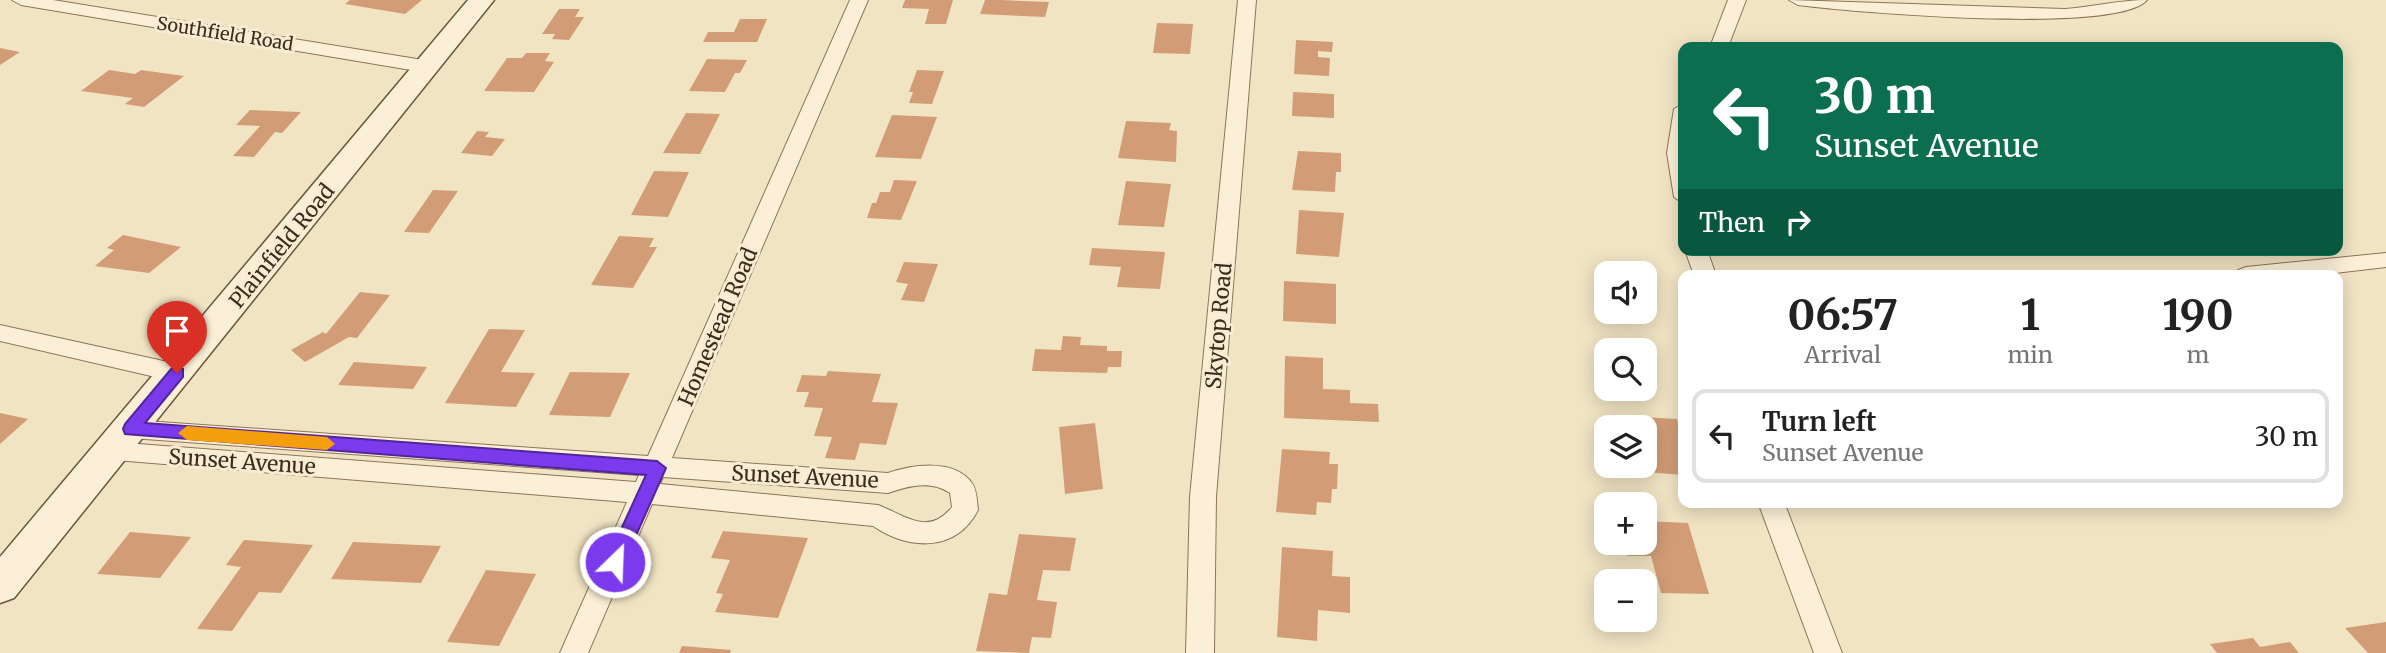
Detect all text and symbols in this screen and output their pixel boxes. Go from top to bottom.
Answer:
street label: Southfield Road [155,11,295,56]
text: 30 m [1814,65,1935,126]
icon: left [1699,70,1790,161]
text: Sunset Avenue [1814,126,2039,166]
street label: Plainfield Road [223,178,340,314]
icon: right [1779,203,1817,241]
text: Then [1699,206,1765,239]
street label: Homestead Road [672,243,763,410]
street label: Skytop Road [1200,261,1238,390]
map controls [1594,261,1657,632]
button: sound [1594,261,1657,324]
text: 06:57 [1787,289,1898,341]
text: 1 [2020,289,2040,341]
text: 190 [2162,289,2234,341]
pin [147,301,207,373]
icon: arrive [158,312,196,350]
button: search [1594,338,1657,401]
text: Arrival [1804,340,1881,369]
text: min [2007,340,2053,369]
text: m [2187,340,2209,369]
text: Turn left [1762,405,1876,438]
button: layers [1594,415,1657,478]
icon: left [1703,417,1741,455]
text: 30 m [2255,420,2318,453]
text: Sunset Avenue [1762,438,1924,467]
street label: Sunset Avenue [168,443,317,480]
street label: Sunset Avenue [731,459,879,494]
button: + [1594,492,1657,555]
position arrow [578,525,652,599]
button: − [1594,569,1657,632]

